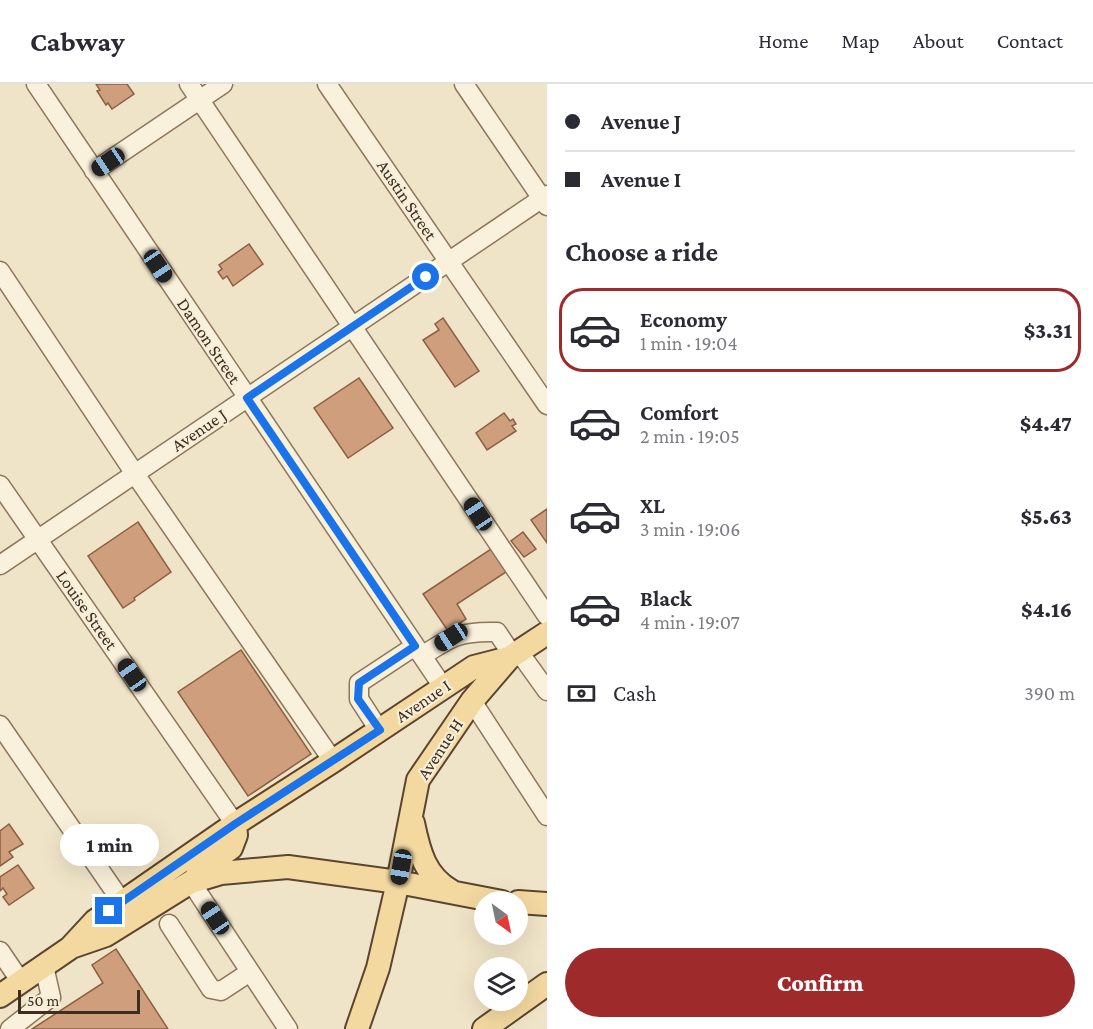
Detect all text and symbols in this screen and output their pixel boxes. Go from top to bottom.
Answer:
text: Cabway [30,26,125,57]
text: Home [758,29,808,53]
text: Map [841,29,880,53]
text: About [913,29,964,53]
text: Contact [997,29,1063,53]
text: Avenue J [601,109,681,134]
car [88,144,128,180]
street label: Austin Street [373,156,442,245]
text: Avenue I [601,167,681,192]
text: Choose a ride [565,237,718,267]
car [140,246,176,286]
route start [412,263,439,290]
street label: Damon Street [173,294,246,388]
icon: car [568,303,622,357]
text: Economy [640,307,727,332]
text: $3.31 [1024,318,1072,343]
text: 1 min · 19:04 [640,332,738,354]
icon: car [568,396,622,450]
text: Comfort [640,400,718,425]
street label: Avenue J [168,404,230,456]
text: $4.47 [1020,411,1072,436]
text: 2 min · 19:05 [640,425,740,447]
icon: car [568,489,622,543]
text: XL [640,493,665,518]
car [460,494,496,534]
text: $5.63 [1020,504,1072,529]
text: 3 min · 19:06 [640,518,740,540]
street label: Louise Street [52,566,122,655]
icon: car [568,582,622,636]
text: Black [640,586,692,611]
text: $4.16 [1021,597,1072,622]
text: 4 min · 19:07 [640,611,740,633]
car [431,620,471,654]
car [114,655,150,695]
street label: Avenue I [392,675,454,727]
icon: cash [565,677,598,710]
text: Cash [613,681,657,706]
text: 390 m [1024,682,1075,704]
street label: Avenue H [413,715,467,783]
callout: 1 min [60,824,158,866]
text: 1 min [86,834,133,856]
car [389,848,413,886]
north arrow [474,891,528,945]
map controls [474,891,528,1011]
route end [95,897,122,924]
car [197,898,233,938]
button: Confirm [565,948,1075,1017]
button: layers [474,957,528,1011]
scale bar [18,987,140,1014]
text: 50 m [27,992,59,1009]

